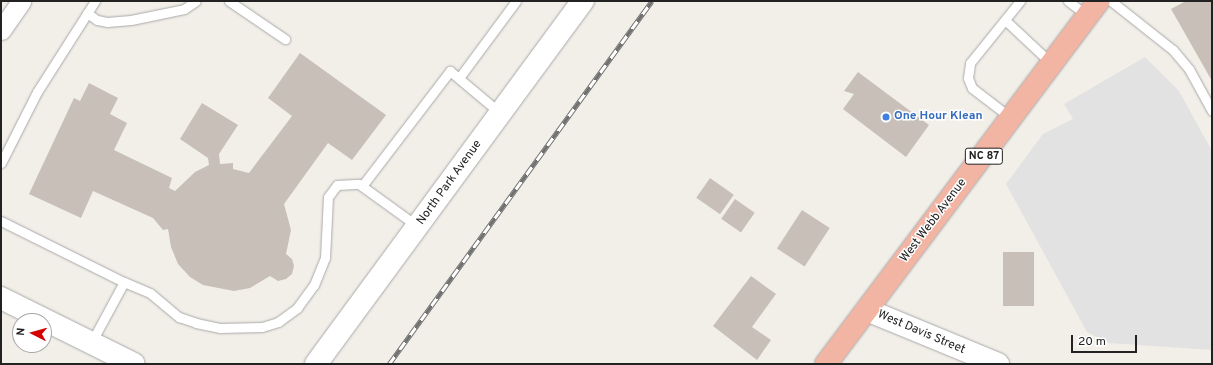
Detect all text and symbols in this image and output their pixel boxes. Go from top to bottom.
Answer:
place label: One Hour Klean [894,110,983,124]
marker: One Hour Klean [881,112,891,122]
street label: North Park Avenue [414,138,486,228]
road number: NC 87 [964,147,1004,165]
street label: West Webb Avenue [898,176,970,266]
street label: West Davis Street [875,308,967,358]
north arrow [12,313,52,353]
text: N [14,327,28,337]
scale bar [1073,327,1139,353]
text: 20 m [1078,334,1106,350]

